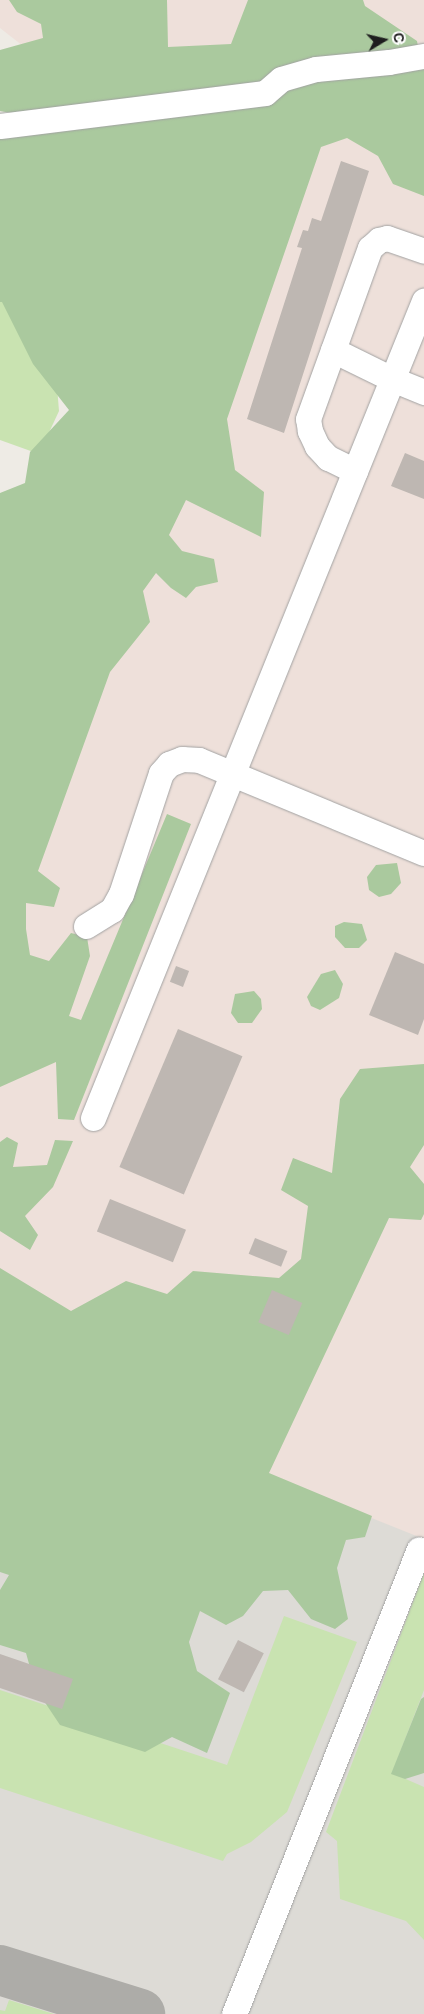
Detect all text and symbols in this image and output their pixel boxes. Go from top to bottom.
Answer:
north arrow [359,15,409,65]
text: С [390,31,408,44]

